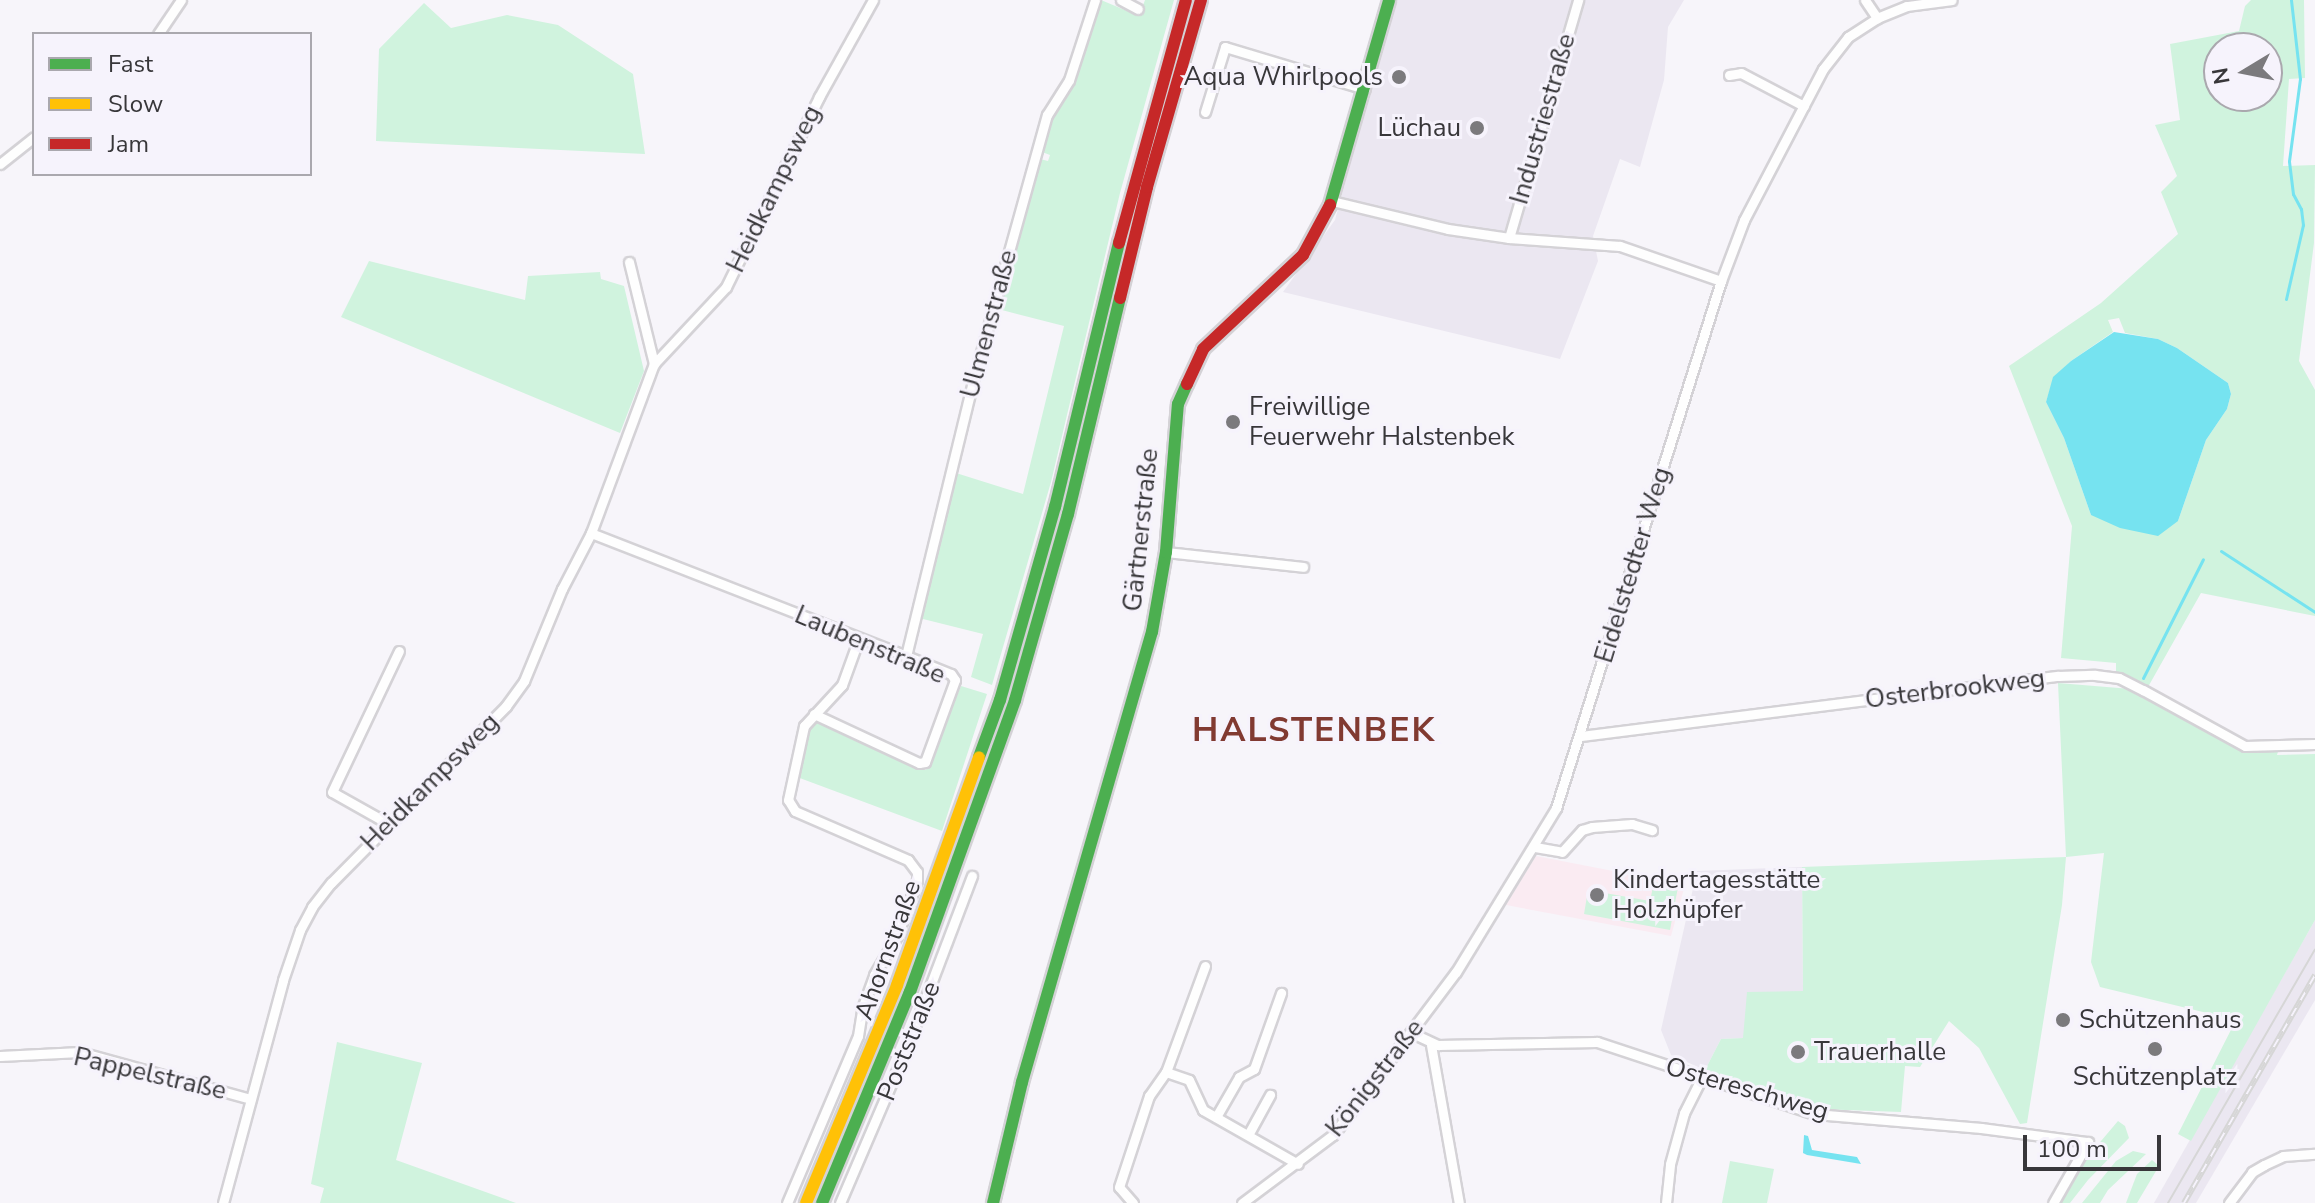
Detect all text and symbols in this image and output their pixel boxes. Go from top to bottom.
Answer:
street label: Industriestraße [1504,30,1582,208]
legend [32,32,312,176]
north arrow [2203,32,2283,112]
text: Fast [108,48,153,80]
place label: Aqua Whirlpools [1183,61,1383,93]
text: N [2205,65,2238,87]
marker: Aqua Whirlpools [1390,68,1408,86]
text: Slow [108,88,163,120]
street label: Heidkampsweg [720,100,828,278]
place label: Lüchau [1377,112,1461,144]
marker: Lüchau [1468,119,1486,137]
text: Jam [108,128,149,160]
street label: Ulmenstraße [954,247,1024,401]
place label: Freiwillige Feuerwehr Halstenbek [1249,391,1514,452]
marker: Freiwillige Feuerwehr Halstenbek [1224,413,1242,431]
street label: Gärtnerstraße [1117,447,1165,613]
street label: Eidelstedter Weg [1588,463,1678,667]
street label: Laubenstraße [790,599,950,691]
street label: Osterbrookweg [1863,662,2047,716]
street label: Heidkampsweg [355,707,505,857]
district label: HALSTENBEK [1192,711,1436,751]
place label: Kindertagesstätte Holzhüpfer [1613,864,1820,926]
street label: Ahornstraße [848,876,928,1024]
marker: Kindertagesstätte Holzhüpfer [1588,886,1606,904]
street label: Poststraße [871,977,947,1105]
place label: Schützenhaus [2079,1004,2242,1036]
marker: Schützenhaus [2054,1011,2072,1029]
street label: Königstraße [1319,1013,1431,1143]
place label: Trauerhalle [1814,1036,1946,1068]
marker: Schützenplatz [2146,1040,2164,1058]
street label: Pappelstraße [71,1041,229,1107]
marker: Trauerhalle [1789,1043,1807,1061]
street label: Ostereschweg [1662,1051,1832,1127]
place label: Schützenplatz [2073,1061,2237,1093]
scale bar [2027,1119,2165,1169]
text: 100 m [2037,1133,2107,1165]

